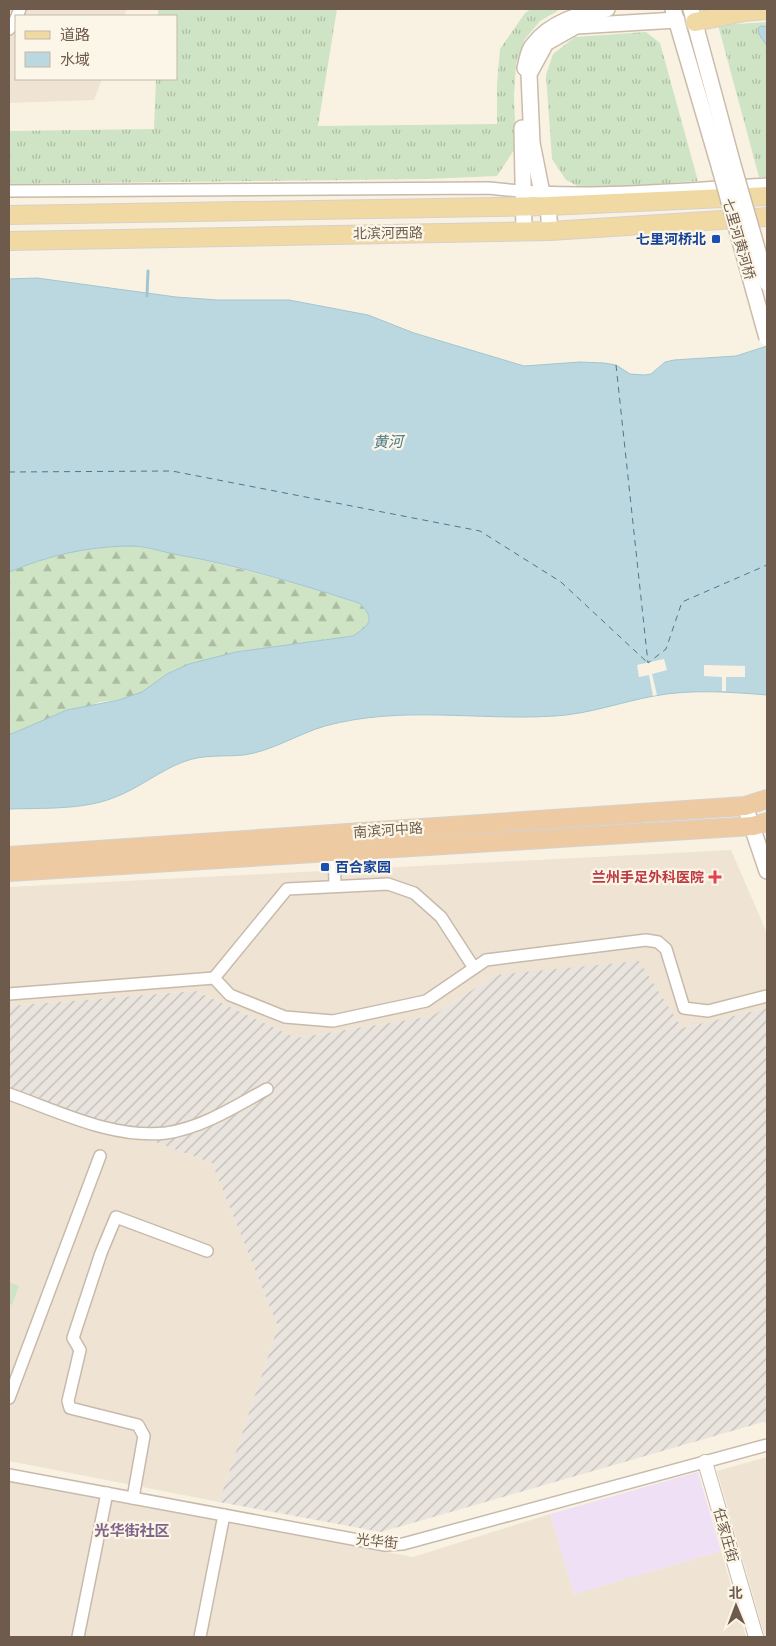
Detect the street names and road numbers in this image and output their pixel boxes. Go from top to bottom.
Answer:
street label: 七里河黄河桥 [719,196,759,282]
street label: 北滨河西路 [353,223,423,243]
street label: 南滨河中路 [352,819,424,841]
street label: 任家庄街 [710,1506,742,1564]
street label: 光华街 [355,1530,399,1552]

